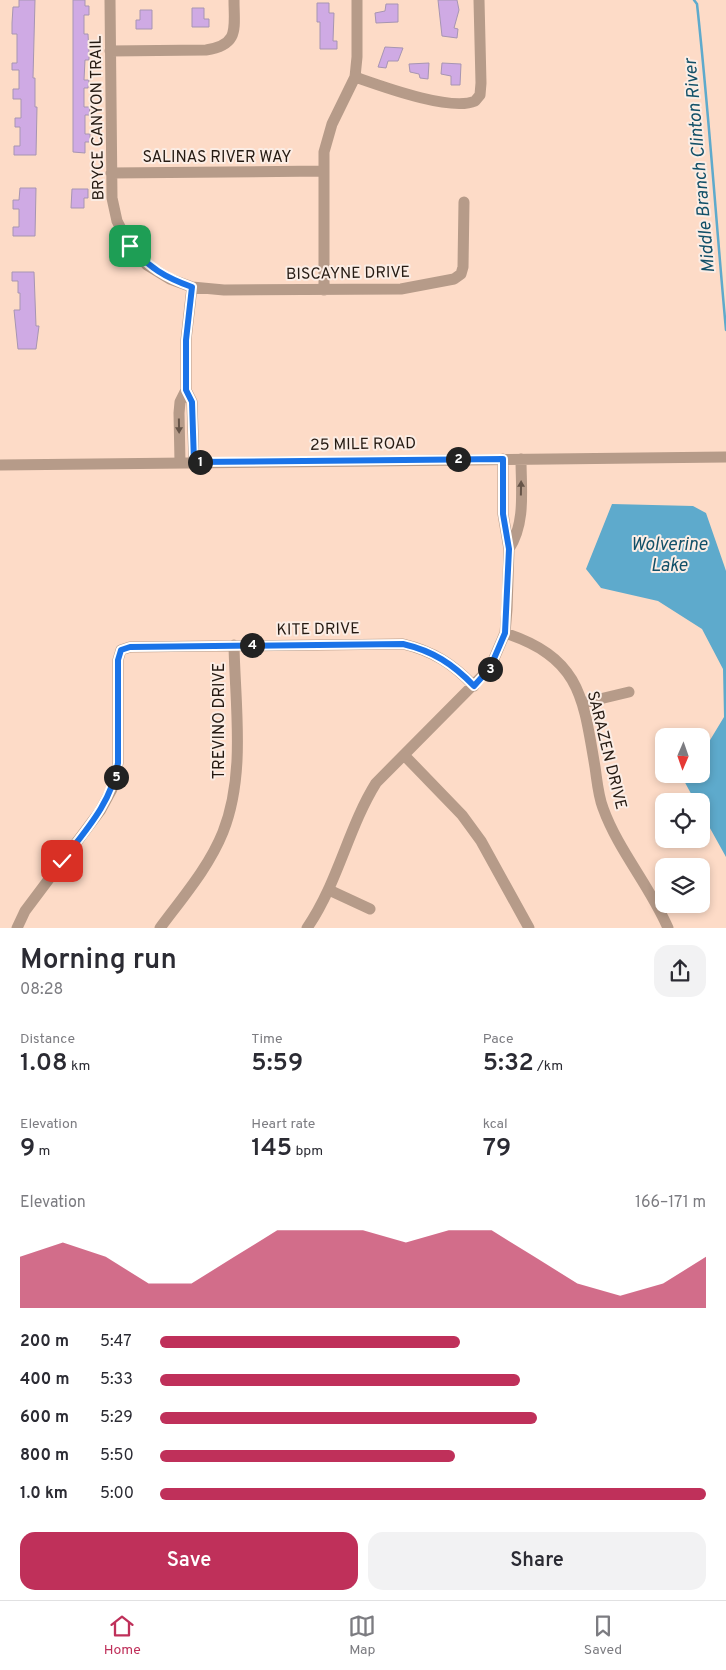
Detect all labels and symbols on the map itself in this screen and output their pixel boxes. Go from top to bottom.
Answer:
street label: BRYCE CANYON TRAIL [87,35,109,201]
water label: Middle Branch Clinton River [679,56,721,274]
street label: SALINAS RIVER WAY [142,148,292,168]
pin [109,225,151,267]
street label: BISCAYNE DRIVE [286,263,410,285]
one-way arrow [176,418,184,434]
street label: 25 MILE ROAD [310,434,416,456]
pin: 2 [446,446,470,472]
pin: 1 [188,450,212,474]
one-way arrow [517,479,525,495]
water label: Wolverine Lake [631,534,708,578]
street label: KITE DRIVE [276,619,360,641]
pin: 4 [240,632,264,658]
pin: 3 [478,656,502,682]
street label: TREVINO DRIVE [210,663,230,779]
street label: SARAZEN DRIVE [582,689,630,812]
north arrow [655,728,710,782]
pin: 5 [104,764,128,790]
pin [41,840,83,882]

